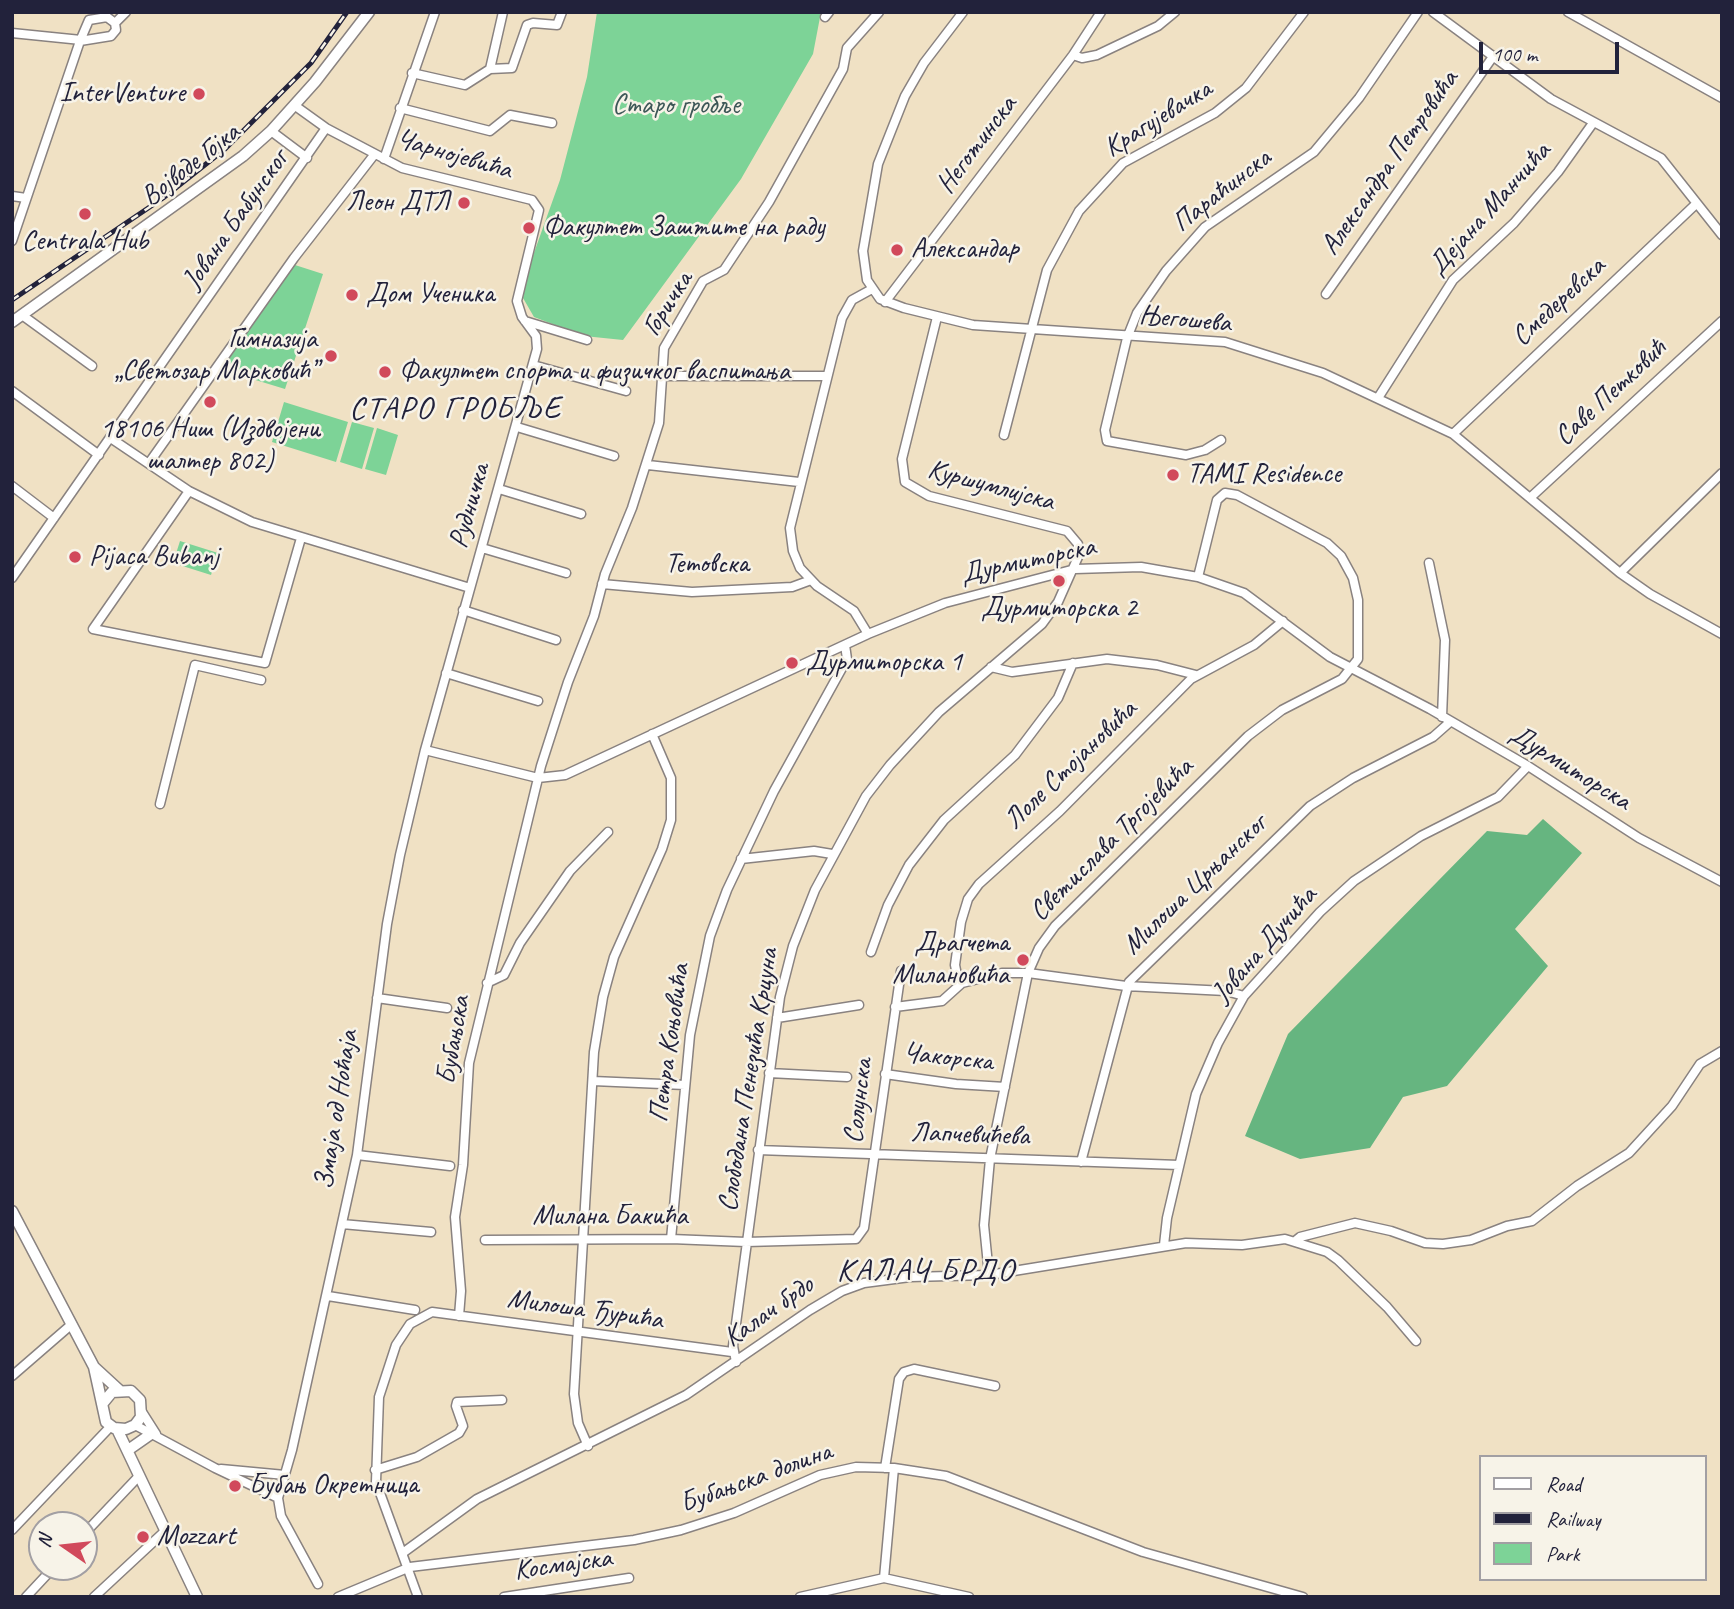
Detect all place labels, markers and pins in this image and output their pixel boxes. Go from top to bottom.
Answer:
place label: InterVenture [60,77,185,111]
marker: InterVenture [191,86,207,102]
place label: Леон ДТЛ [346,186,450,220]
marker: Леон ДТЛ [456,195,472,211]
marker: Centrala Hub [77,206,93,222]
place label: Факултет Заштите на раду [543,211,824,245]
marker: Факултет Заштите на раду [521,220,537,236]
place label: Centrala Hub [22,225,148,259]
place label: Александар [911,233,1018,267]
marker: Александар [889,242,905,258]
place label: Дом Ученика [366,278,494,312]
marker: Дом Ученика [344,287,360,303]
place label: Гимназија „Светозар Марковић” [115,323,317,389]
marker: Гимназија „Светозар Марковић” [323,348,339,364]
place label: Факултет спорта и физичког васпитања [399,355,790,389]
marker: Факултет спорта и физичког васпитања [377,364,393,380]
marker: 18106 Ниш (Издвојени шалтер 802) [202,394,218,410]
place label: 18106 Ниш (Издвојени шалтер 802) [100,413,320,479]
place label: TAMI Residence [1187,458,1341,492]
marker: TAMI Residence [1165,467,1181,483]
place label: Pijaca Bubanj [89,540,219,574]
marker: Pijaca Bubanj [67,549,83,565]
marker: Дурмиторска 2 [1051,573,1067,589]
place label: Дурмиторска 2 [981,592,1137,626]
place label: Дурмиторска 1 [806,646,962,680]
marker: Дурмиторска 1 [784,655,800,671]
place label: Драгчета Милановића [893,927,1009,993]
marker: Драгчета Милановића [1015,952,1031,968]
place label: Бубањ Окретница [249,1469,418,1503]
marker: Бубањ Окретница [227,1478,243,1494]
place label: Mozzart [157,1520,235,1554]
marker: Mozzart [135,1529,151,1545]

